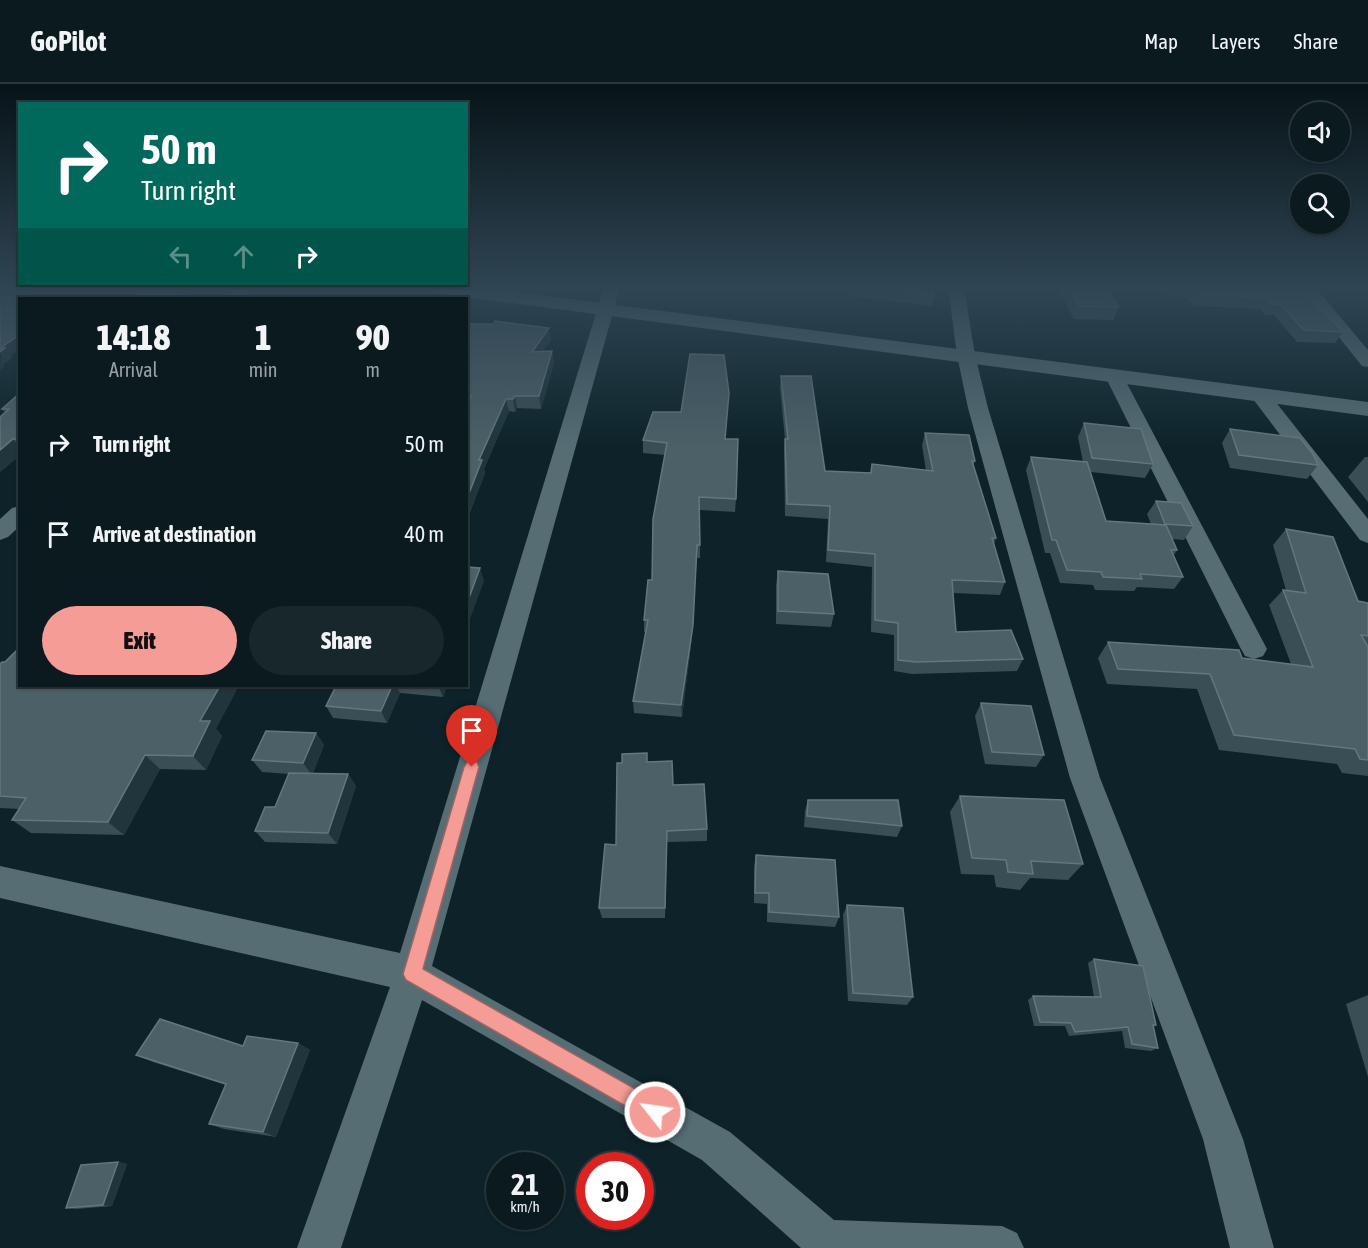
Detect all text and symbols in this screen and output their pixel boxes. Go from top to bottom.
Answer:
text: GoPilot [30,25,106,57]
text: Map [1144,29,1178,53]
text: Layers [1211,29,1261,53]
text: Share [1294,29,1338,53]
map controls [1290,102,1350,234]
button: sound [1290,102,1350,162]
text: 50 m [141,125,216,173]
icon: right [42,126,120,204]
button: search [1290,174,1350,234]
text: Turn right [141,175,236,206]
icon: left [164,240,197,273]
icon: ahead [227,240,260,273]
icon: right [290,240,323,273]
text: 14:18 [96,316,170,358]
text: 1 [255,316,272,358]
text: 90 [356,316,390,358]
text: Arrival [109,358,158,381]
text: min [249,358,277,381]
text: m [366,358,380,381]
icon: right [42,428,75,461]
text: Turn right [93,431,170,457]
text: 50 m [404,431,444,457]
icon: arrive [42,518,75,551]
text: Arrive at destination [93,521,256,547]
text: 40 m [404,521,444,547]
button: Exit [42,606,237,675]
button: Share [249,606,444,675]
pin [446,705,497,767]
icon: arrive [455,714,488,747]
position arrow [623,1080,687,1144]
speed limit sign: 30 [576,1152,654,1230]
text: 21 [511,1167,539,1201]
text: km/h [510,1198,540,1215]

